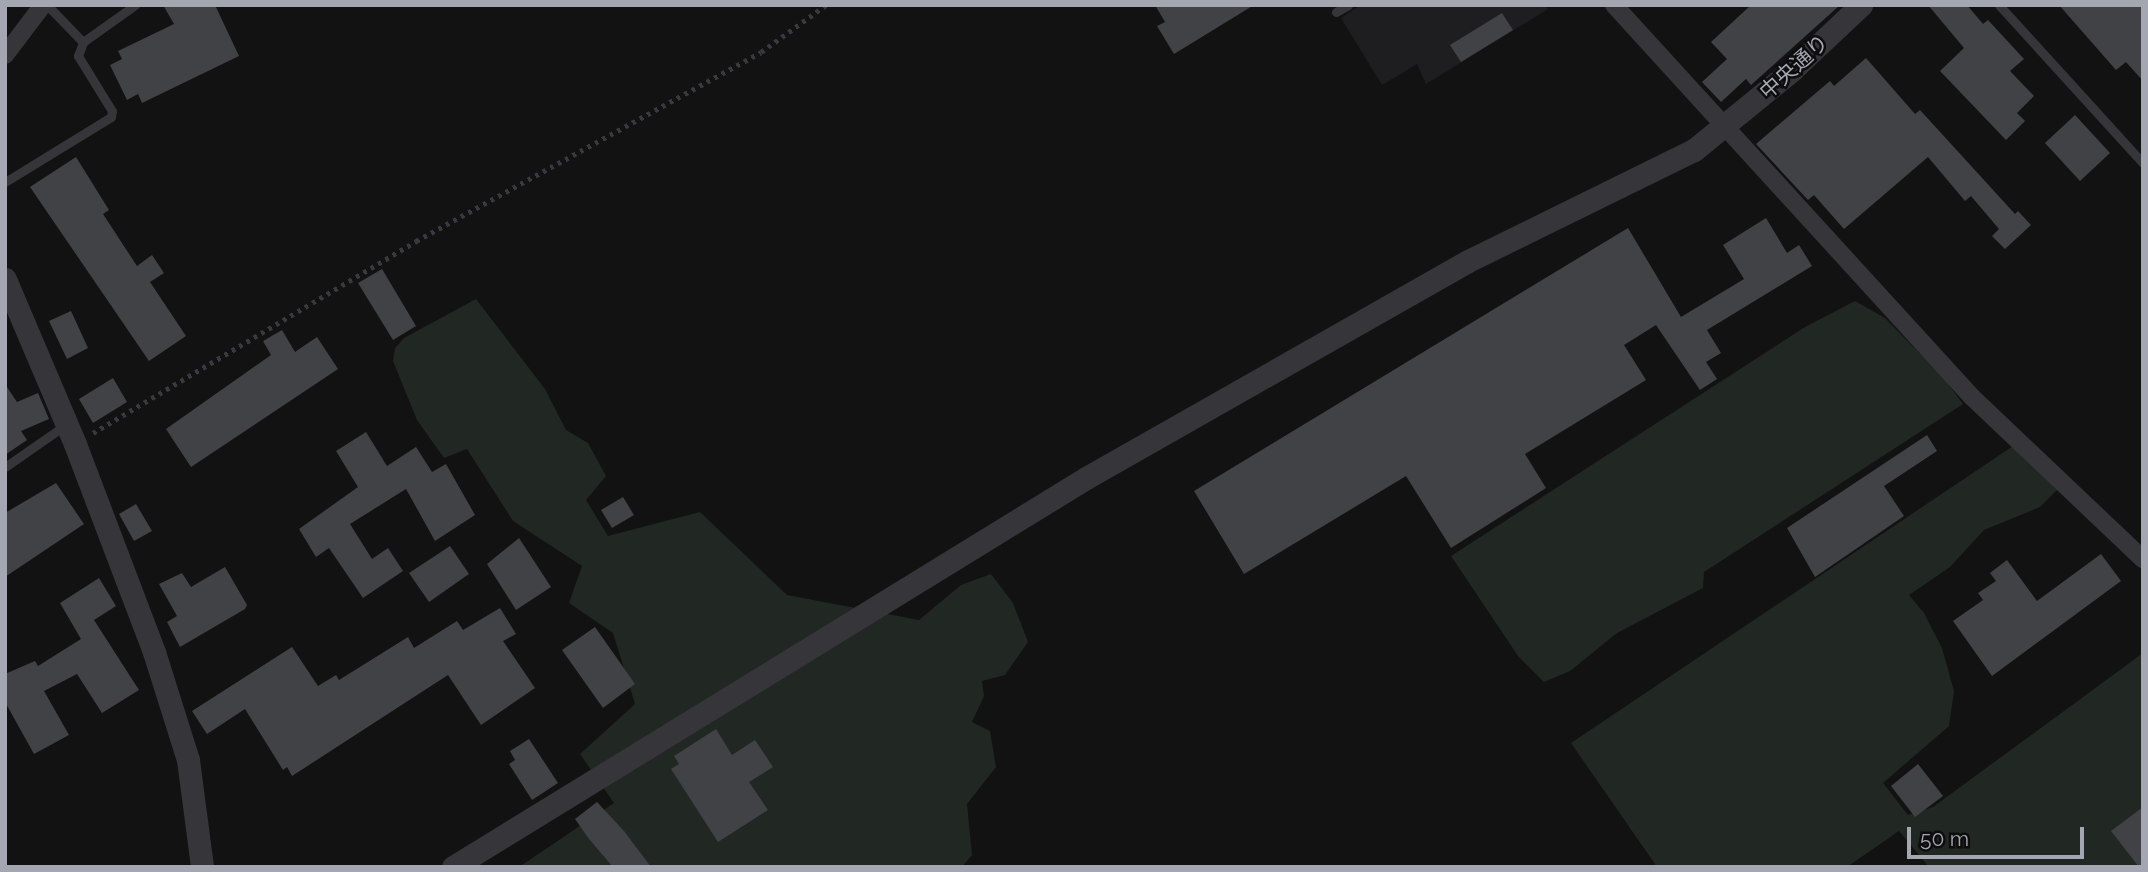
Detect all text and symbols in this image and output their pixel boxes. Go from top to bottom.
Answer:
street label: 中央通り [1754,30,1834,104]
scale bar [1910,812,2087,856]
text: 50 m [1920,826,1969,851]

